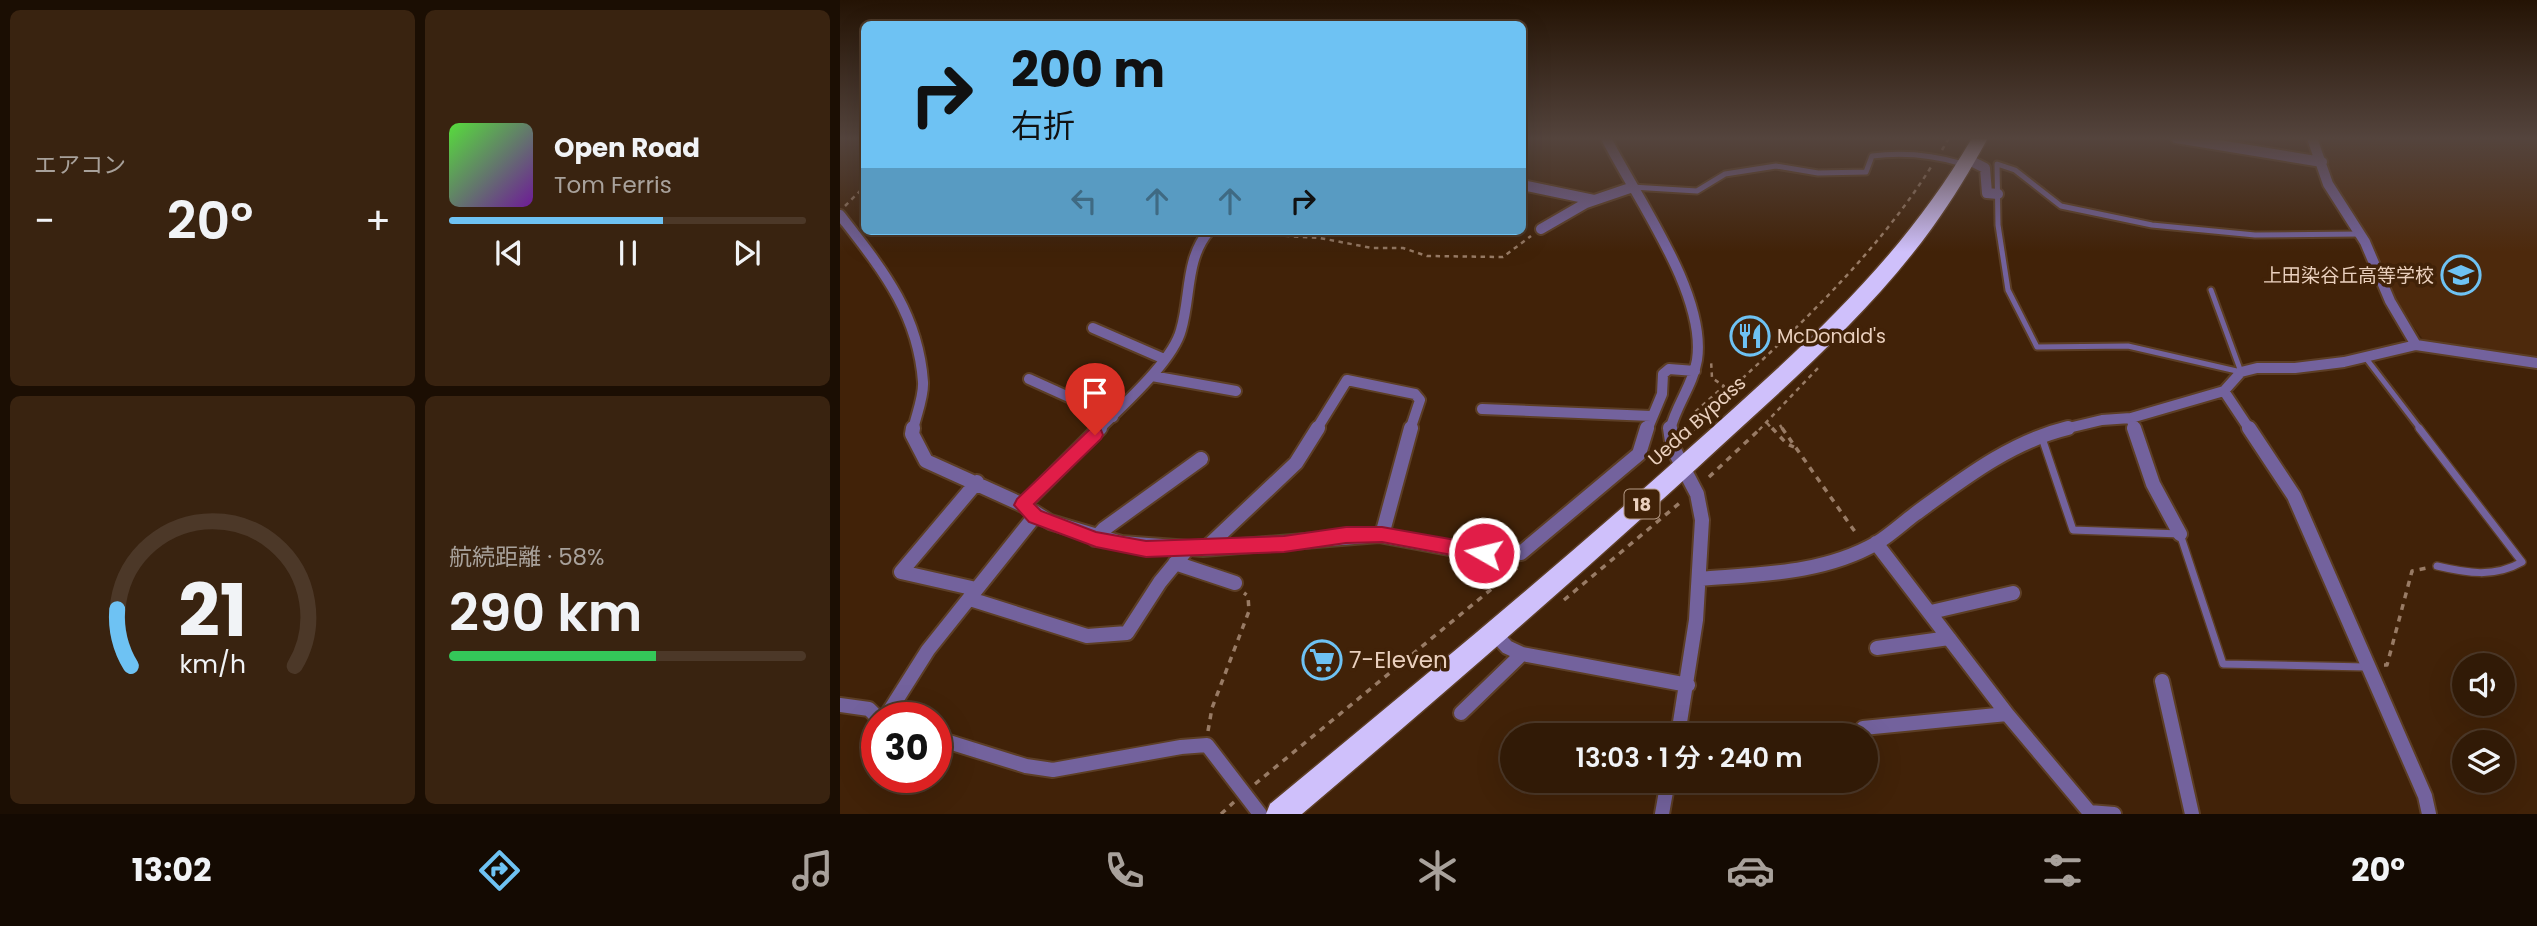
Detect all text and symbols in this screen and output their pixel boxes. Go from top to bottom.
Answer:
text: 200 m [1011,36,1165,104]
icon: right [896,49,987,140]
text: 右折 [1011,103,1075,148]
text: Open Road [554,130,700,166]
text: エアコン [34,149,126,181]
text: Tom Ferris [554,169,672,201]
icon: left [1065,182,1103,220]
icon: ahead [1138,182,1176,220]
icon: ahead [1211,182,1249,220]
icon: right [1284,182,1322,220]
text: 20° [167,184,253,257]
text: − [34,194,55,247]
text: + [365,194,391,247]
icon: previous [490,234,528,272]
icon: pause [609,234,647,272]
icon: next [728,234,766,272]
school or university icon: 上田染谷丘高等学校 [2440,254,2482,296]
place label: 上田染谷丘高等学校 [2263,262,2434,289]
restaurant icon: McDonald's [1729,315,1771,357]
place label: McDonald's [1777,323,1886,350]
pin [1065,363,1125,435]
street label: Ueda Bypass [1642,370,1752,472]
icon: arrive [1076,374,1114,412]
road number: 18 [1624,490,1660,518]
position arrow [1447,516,1521,590]
text: 航続距離 · 58% [449,541,605,573]
text: 21 [178,560,247,661]
text: 290 km [449,576,642,649]
supermarket icon: 7-Eleven [1301,639,1343,681]
place label: 7-Eleven [1349,644,1448,676]
text: km/h [179,647,246,682]
map controls [2452,653,2515,793]
button: sound [2452,653,2515,716]
speed limit sign: 30 [861,702,952,793]
button: layers [2452,730,2515,793]
text: 13:03 · 1 分 · 240 m [1576,740,1802,776]
icon: directions [475,846,524,895]
icon: music [788,846,837,895]
icon: phone [1100,846,1149,895]
icon: climate [1413,846,1462,895]
icon: car [1726,846,1775,895]
icon: filters [2038,846,2087,895]
text: 13:02 [132,847,211,892]
text: 20° [2351,847,2405,892]

